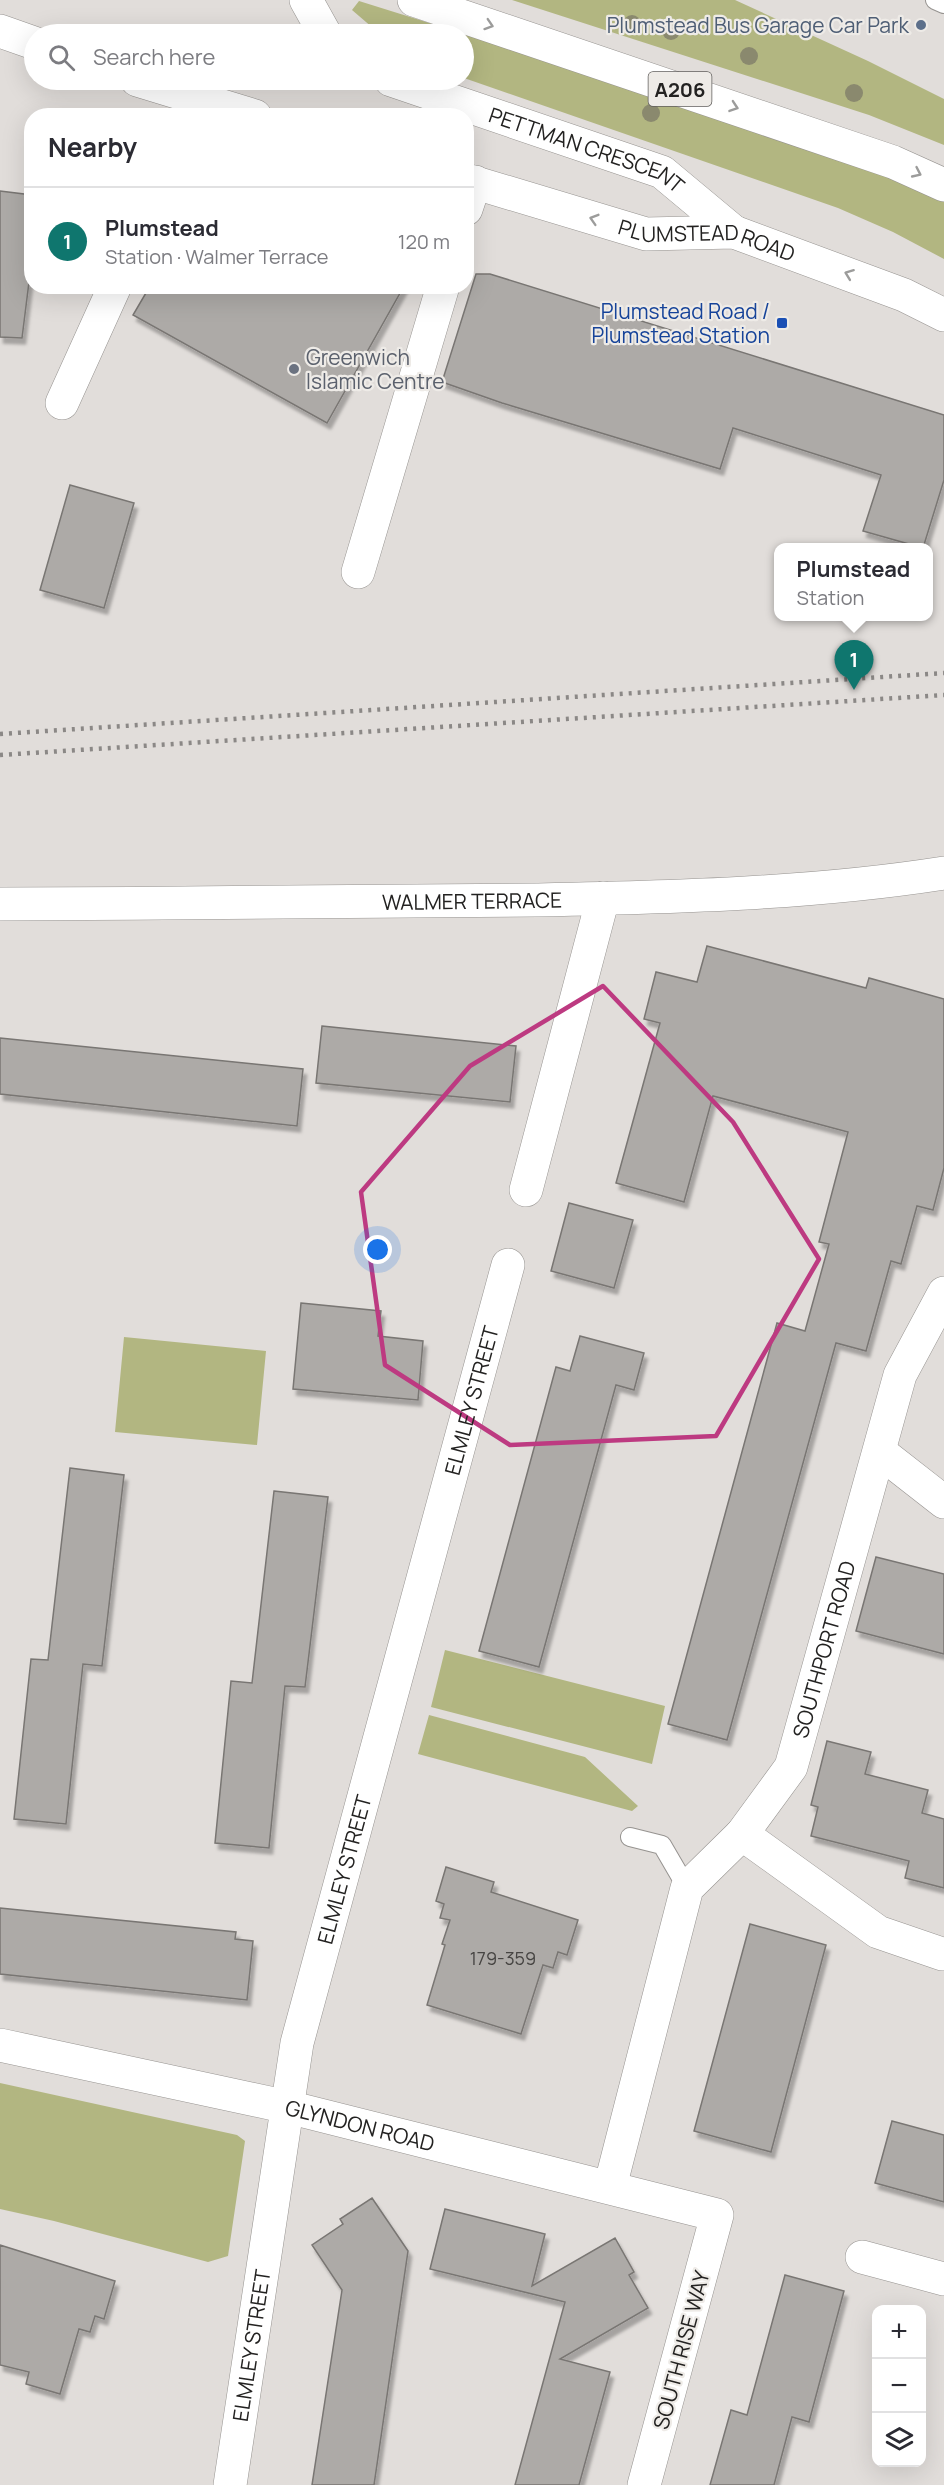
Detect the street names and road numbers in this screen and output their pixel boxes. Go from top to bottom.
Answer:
road number: A206 [648,72,712,106]
street label: PETTMAN CRESCENT [485,100,691,199]
street label: PLUMSTEAD ROAD [615,213,799,267]
street label: WALMER TERRACE [382,885,562,916]
street label: ELMLEY STREET [438,1322,505,1478]
street label: SOUTHPORT ROAD [786,1558,862,1741]
street label: ELMLEY STREET [311,1791,378,1947]
street label: GLYNDON ROAD [283,2093,438,2157]
street label: ELMLEY STREET [226,2267,277,2424]
street label: SOUTH RISE WAY [646,2267,716,2432]

